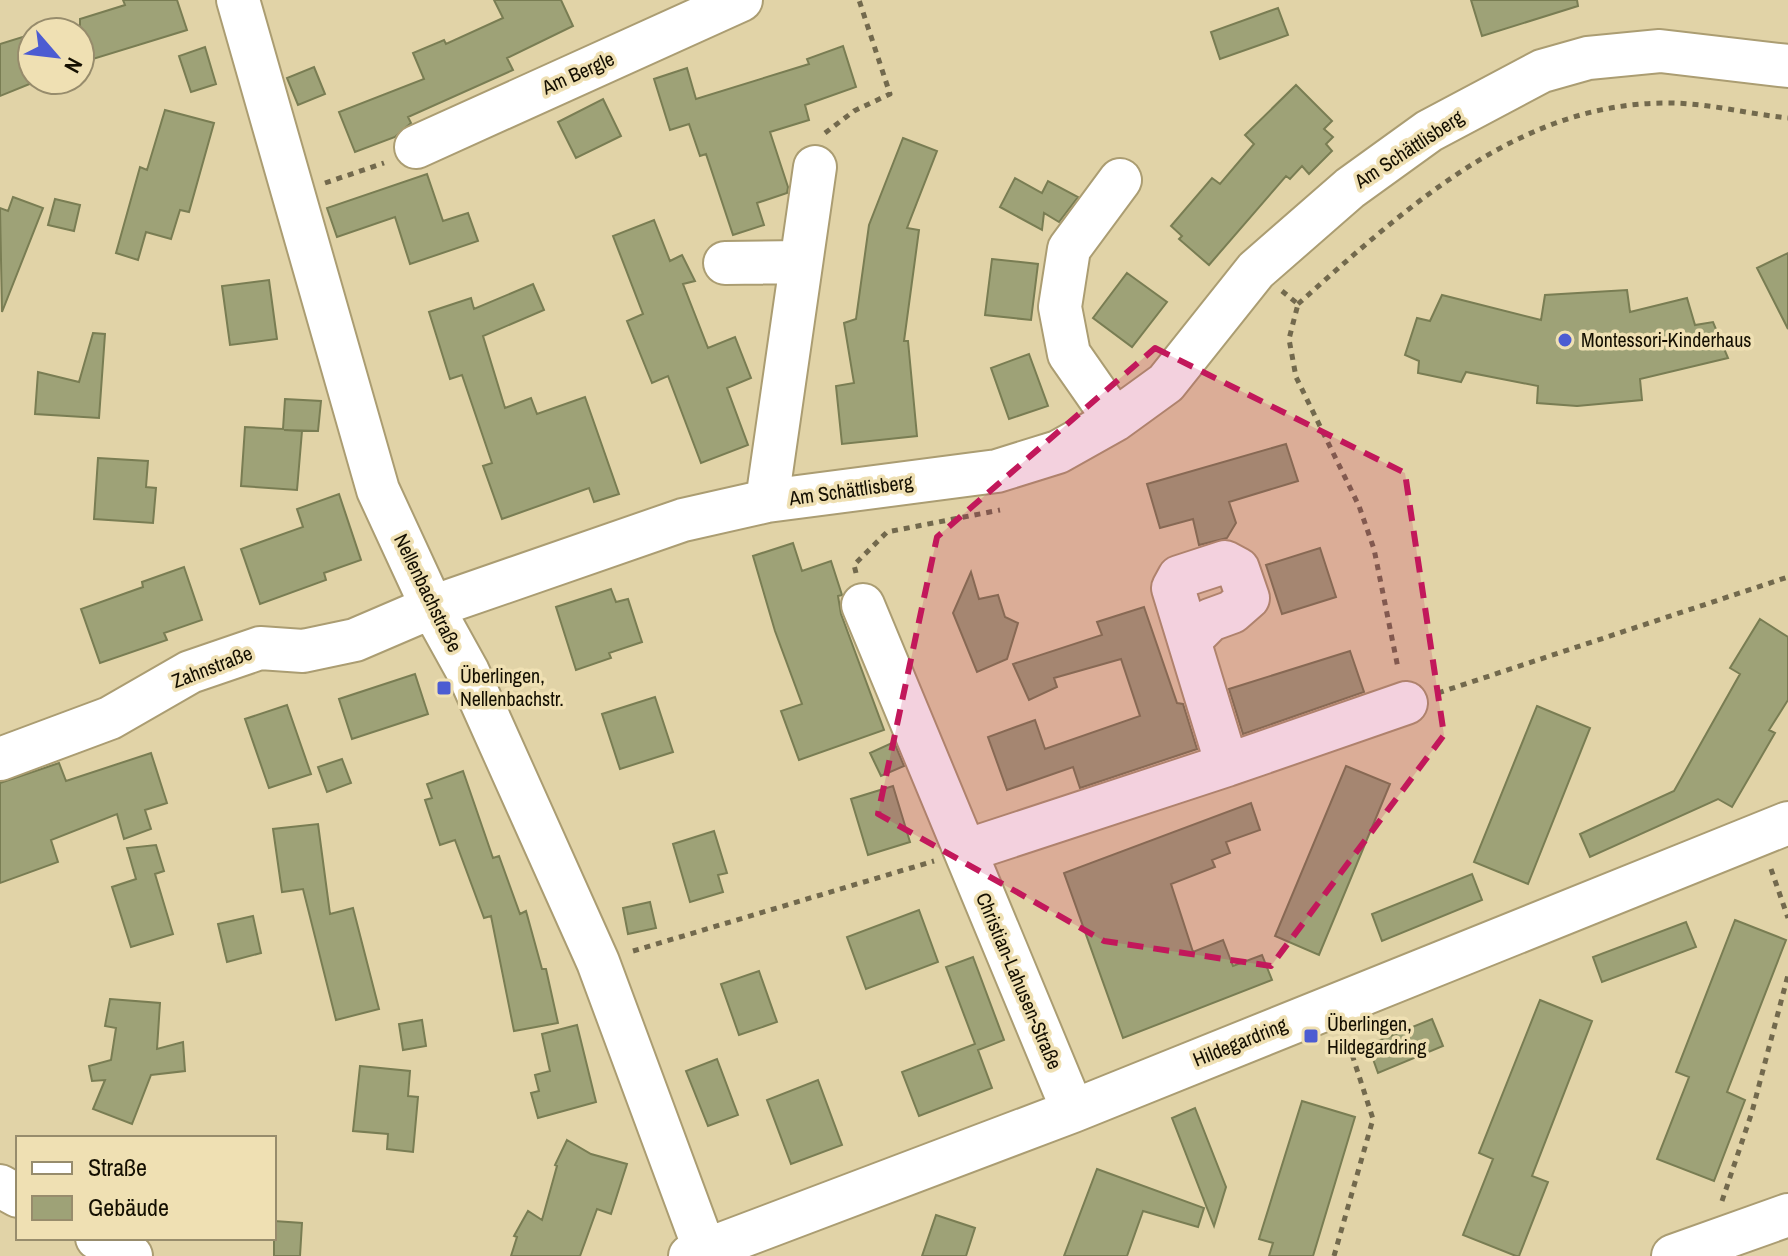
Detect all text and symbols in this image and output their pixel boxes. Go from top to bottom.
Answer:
north arrow [16,16,96,96]
street label: Am Bergle [536,45,618,101]
text: N [57,53,90,78]
street label: Am Schättlisberg [1348,103,1468,194]
place label: Montessori-Kinderhaus [1581,326,1751,353]
marker: Montessori-Kinderhaus [1556,331,1574,349]
street label: Am Schättlisberg [786,467,915,512]
street label: Nellenbachstraße [388,529,469,656]
street label: Zahnstraße [168,639,256,694]
place label: Überlingen, Nellenbachstr. [460,662,564,712]
marker: Überlingen, Nellenbachstr. [435,679,453,697]
street label: Christian-Lahusen-Straße [970,888,1069,1073]
street label: Hildegardring [1189,1010,1291,1073]
place label: Überlingen, Hildegardring [1327,1010,1426,1060]
marker: Überlingen, Hildegardring [1302,1027,1320,1045]
legend [16,1136,276,1240]
text: Straße [88,1151,147,1183]
text: Gebäude [88,1191,169,1223]

